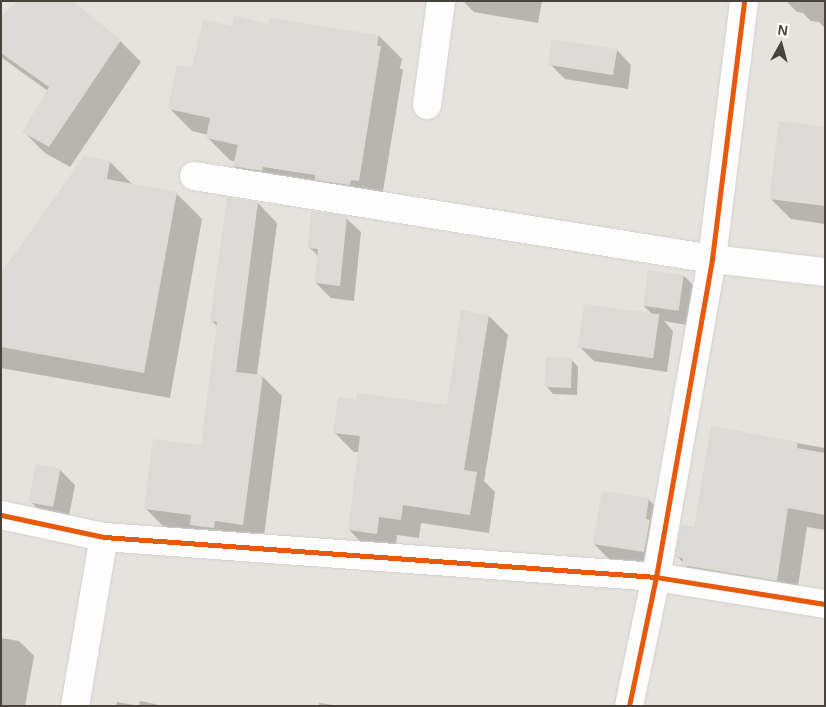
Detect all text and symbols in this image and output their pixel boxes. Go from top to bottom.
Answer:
north arrow [756,20,806,70]
text: N [777,22,789,39]

